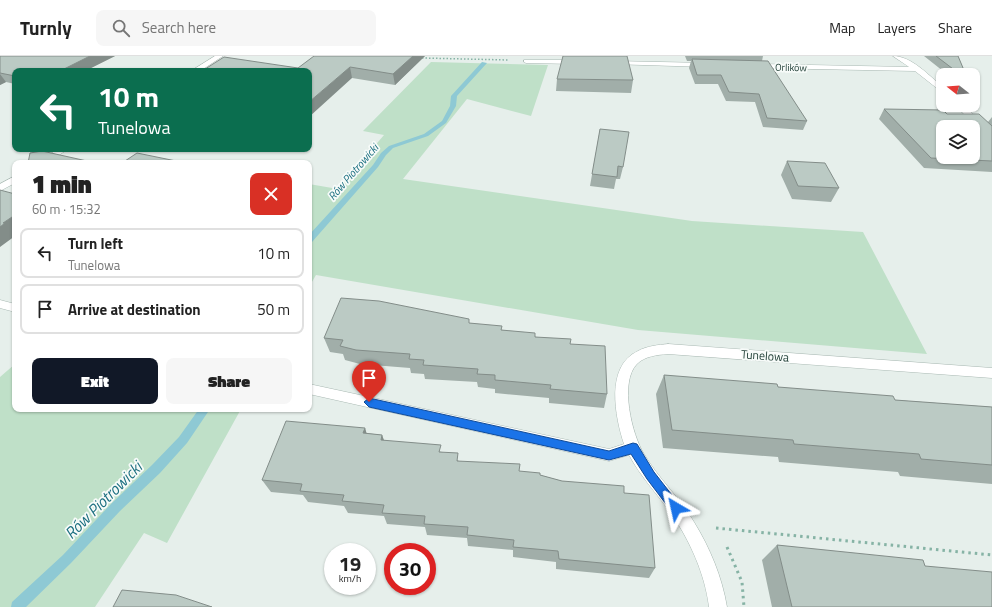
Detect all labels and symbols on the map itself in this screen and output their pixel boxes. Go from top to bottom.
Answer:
street label: Orlików [775,60,808,75]
north arrow [936,68,980,112]
water label: Rów Piotrowicki [324,139,383,204]
street label: Tunelowa [740,344,790,367]
pin [352,361,386,402]
water label: Rów Piotrowicki [59,454,149,544]
position arrow [655,487,697,529]
speed limit sign: 30 [384,543,436,595]

